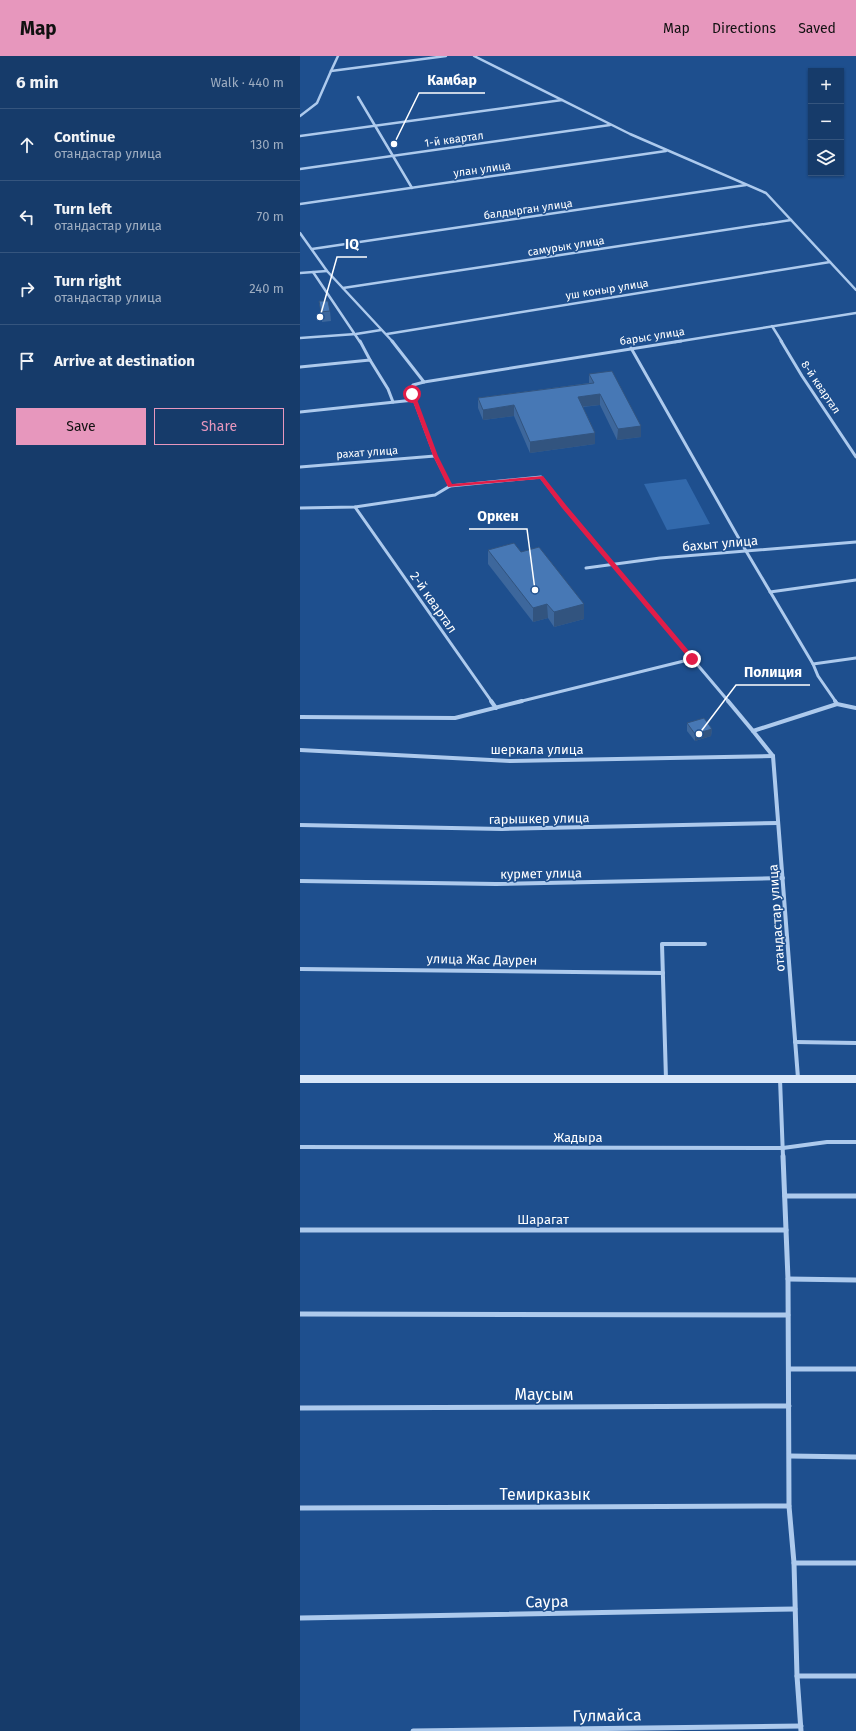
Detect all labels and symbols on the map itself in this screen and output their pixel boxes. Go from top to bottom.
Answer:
callout: Камбар [419,67,485,93]
text: Камбар [427,72,477,89]
street label: 1-й квартал [424,129,484,150]
street label: улан улица [453,159,512,180]
street label: балдырган улица [483,197,573,222]
callout: IQ [337,231,367,257]
street label: самурык улица [527,234,606,259]
text: IQ [345,236,359,253]
street label: уш коныр улица [565,277,649,302]
street label: барыс улица [619,325,686,348]
street label: 8-й квартал [798,358,843,416]
route start [403,385,421,403]
street label: рахат улица [336,444,398,461]
callout: Оркен [469,503,527,529]
text: Оркен [477,508,519,525]
street label: бахыт улица [682,533,758,554]
street label: 2-й квартал [407,569,460,636]
route end [683,650,701,668]
callout: Полиция [736,659,810,685]
text: Полиция [744,664,802,681]
street label: шеркала улица [490,742,584,757]
street label: гарышкер улица [488,810,590,827]
street label: отандастар улица [765,864,788,972]
street label: курмет улица [500,865,582,882]
street label: улица Жас Даурен [427,951,537,968]
street label: Жадыра [553,1130,603,1145]
street label: Шарагат [517,1212,569,1227]
street label: Маусым [515,1385,573,1404]
street label: Темирказык [500,1485,591,1504]
street label: Саура [525,1592,569,1611]
street label: Гулмайса [572,1705,642,1726]

